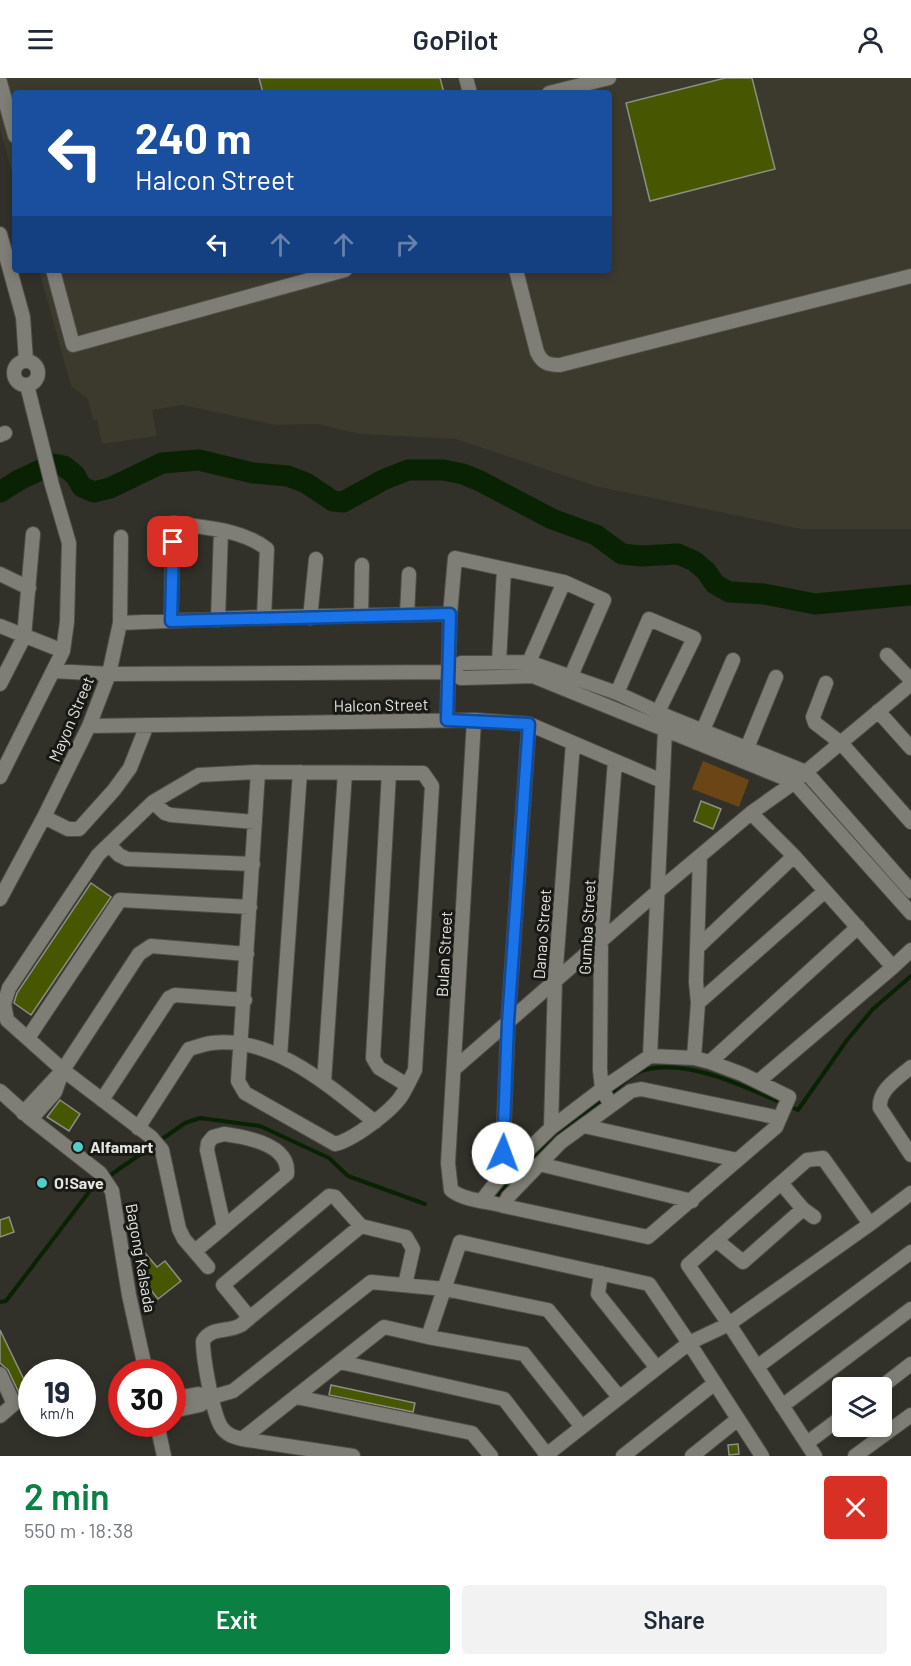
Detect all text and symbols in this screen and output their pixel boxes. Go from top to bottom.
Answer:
icon: menu [24,23,57,56]
text: GoPilot [413,23,498,55]
icon: person [854,23,887,56]
text: 240 m [135,112,251,162]
icon: left [36,114,114,192]
text: Halcon Street [135,163,295,195]
icon: left [201,228,234,261]
icon: ahead [264,228,297,261]
icon: ahead [327,228,360,261]
icon: right [390,228,423,261]
pin [147,516,198,567]
icon: arrive [156,525,189,558]
street label: Mayon Street [44,673,97,764]
street label: Halcon Street [333,694,429,715]
street label: Gumba Street [575,879,598,975]
street label: Danao Street [529,888,554,980]
street label: Bulan Street [432,911,455,997]
position arrow [471,1121,535,1185]
place label: Alfamart [90,1137,153,1156]
marker: Alfamart [71,1140,85,1154]
place label: O!Save [54,1173,104,1192]
marker: O!Save [35,1176,49,1190]
street label: Bagong Kalsada [123,1202,160,1314]
speed limit sign: 30 [108,1359,186,1437]
text: 19 [44,1373,70,1409]
map controls [832,1377,892,1437]
button: layers [832,1377,892,1437]
text: km/h [40,1404,74,1422]
text: 2 min [24,1474,110,1517]
button: close [824,1476,887,1539]
text: 550 m · 18:38 [24,1518,134,1542]
button: Exit [24,1585,450,1654]
button: Share [462,1585,887,1654]

